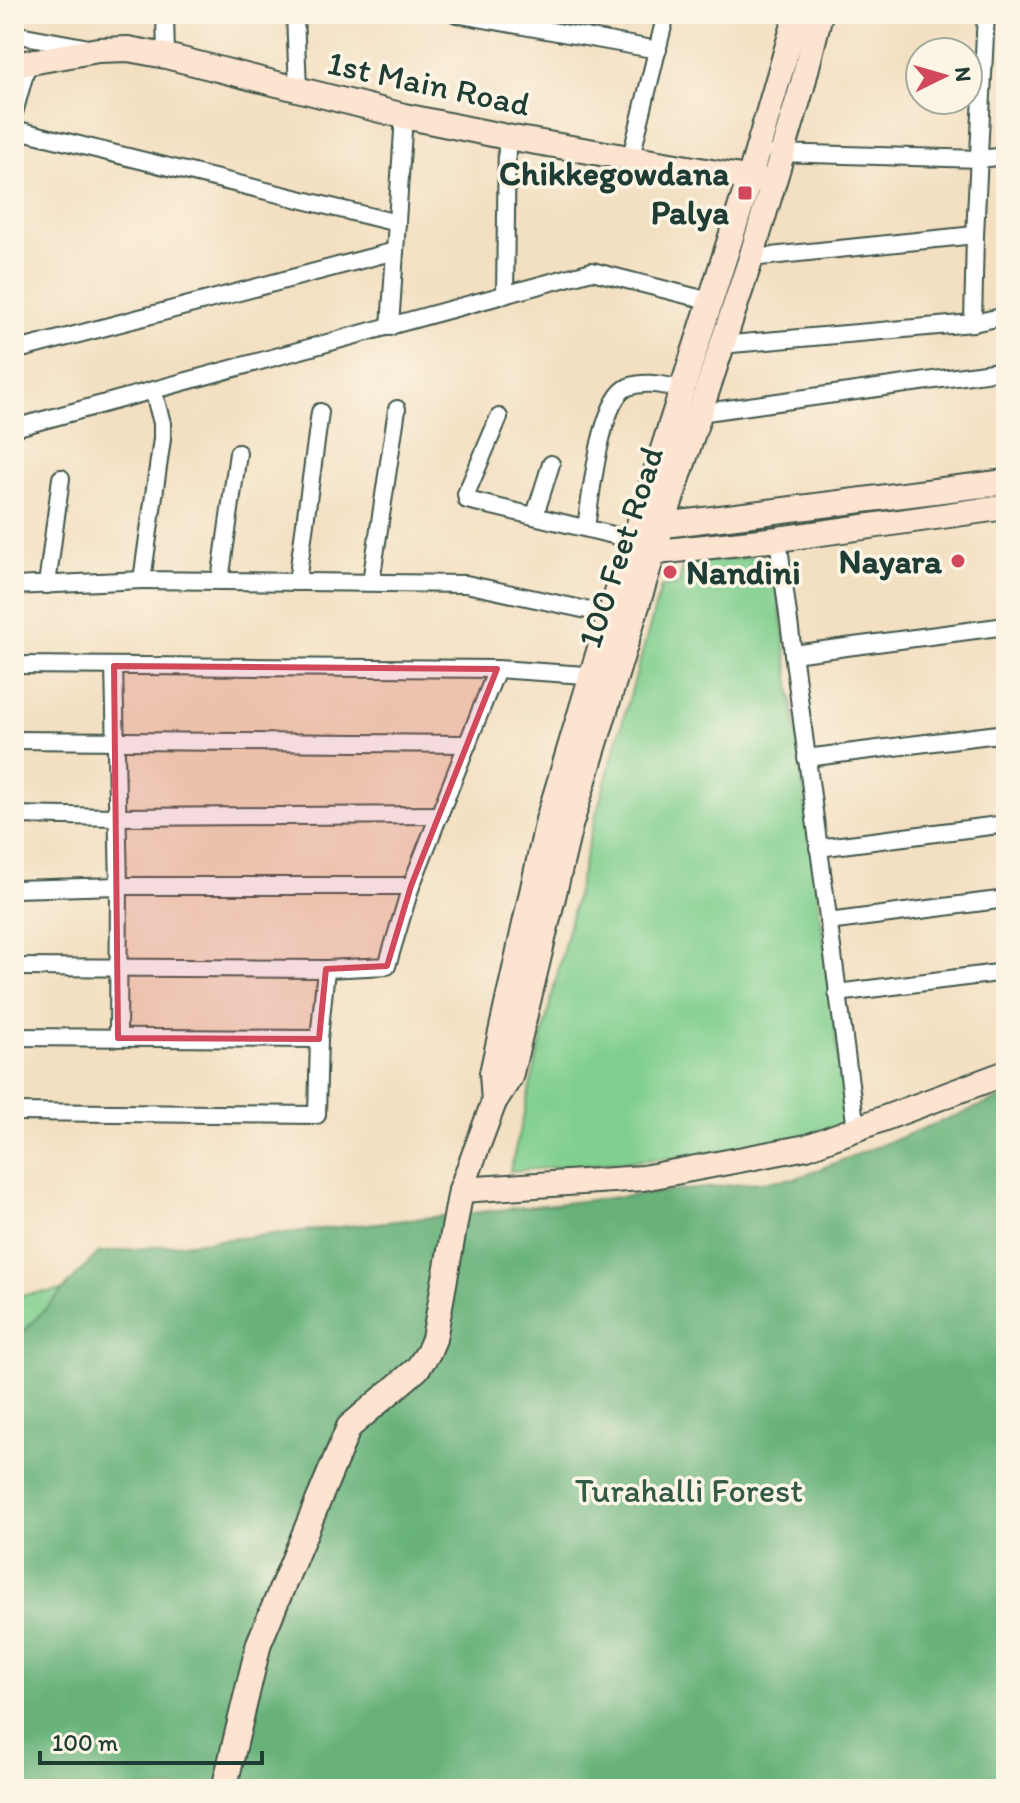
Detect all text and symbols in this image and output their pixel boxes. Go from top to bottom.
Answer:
north arrow [904,36,984,116]
street label: 1st Main Road [324,42,534,125]
text: N [949,66,978,83]
place label: Chikkegowdana Palya [499,153,729,233]
marker: Chikkegowdana Palya [736,184,754,202]
street label: 100 Feet Road [569,442,672,653]
place label: Nayara [839,541,942,582]
place label: Nandini [686,552,801,593]
marker: Nayara [949,552,967,570]
marker: Nandini [661,563,679,581]
park label: Turahalli Forest [575,1470,803,1511]
scale bar [40,1715,262,1765]
text: 100 m [52,1728,118,1757]

